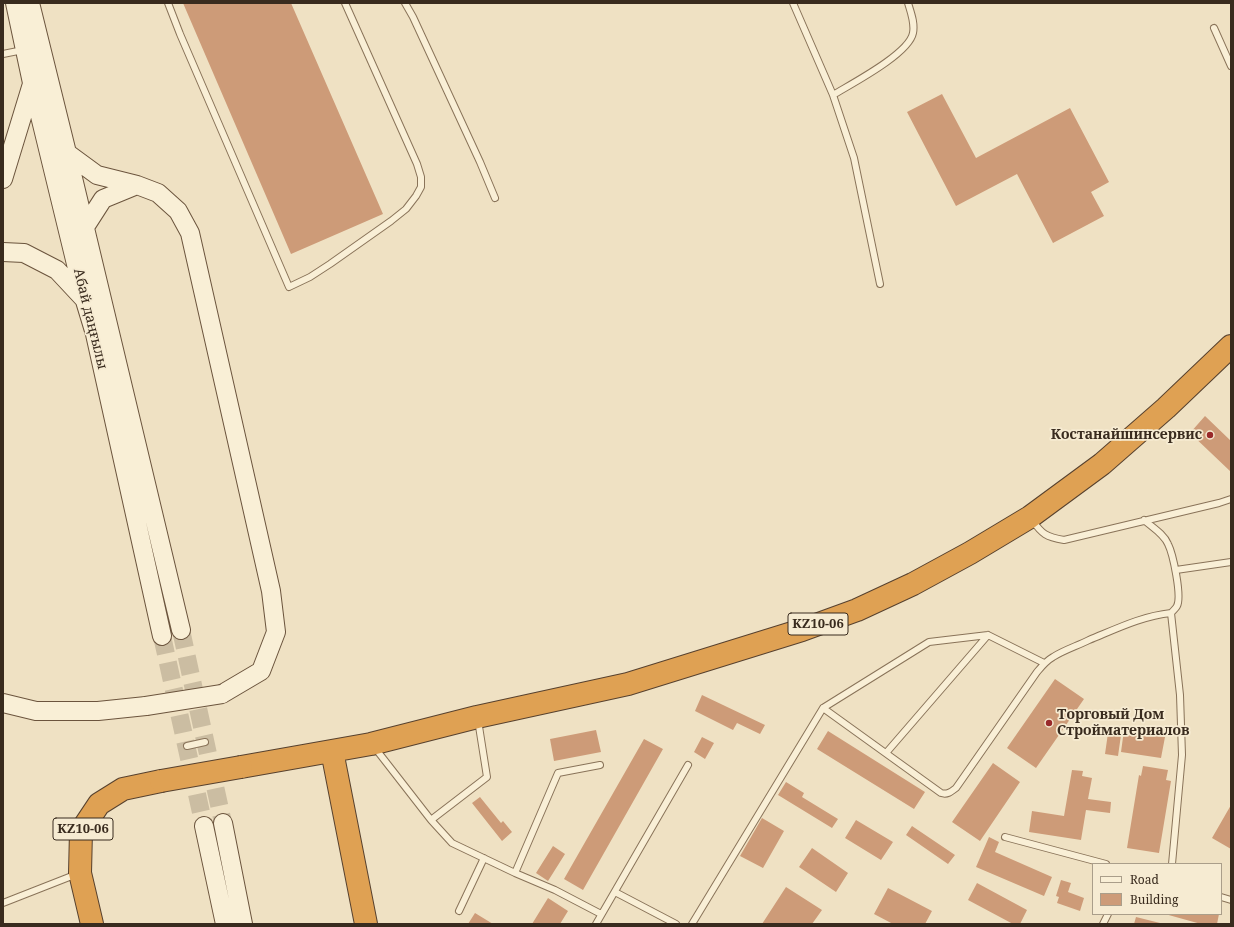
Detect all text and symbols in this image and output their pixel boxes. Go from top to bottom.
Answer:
street label: Абай даңғылы [69,267,111,371]
place label: Костанайшинсервис [1051,427,1202,443]
marker: Костанайшинсервис [1205,430,1215,440]
road number: KZ10-06 [788,613,848,635]
place label: Торговый Дом Стройматериалов [1057,707,1189,740]
marker: Торговый Дом Стройматериалов [1044,718,1054,728]
road number: KZ10-06 [53,818,113,840]
legend [1092,863,1222,915]
text: Road [1130,871,1159,888]
text: Building [1130,891,1178,908]

